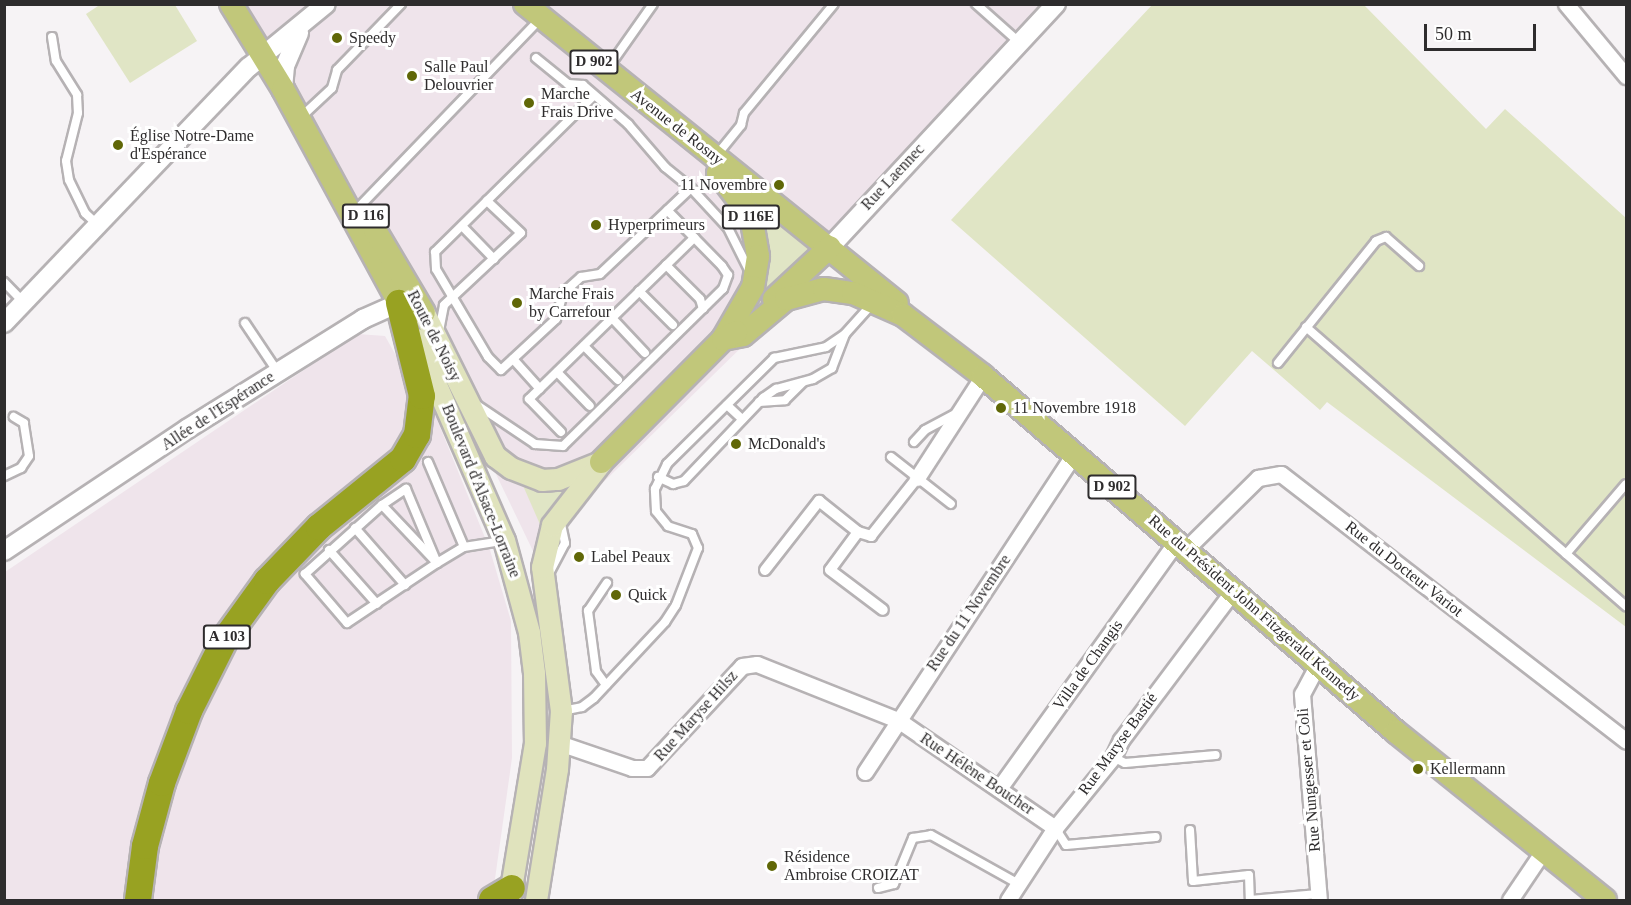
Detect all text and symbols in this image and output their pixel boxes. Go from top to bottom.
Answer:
scale bar [1427,12,1540,50]
text: 50 m [1435,24,1472,44]
place label: Speedy [349,28,396,48]
marker: Speedy [330,31,344,45]
road number: D 902 [568,50,620,74]
place label: Salle Paul Delouvrier [424,57,493,95]
marker: Salle Paul Delouvrier [405,69,419,83]
place label: Marche Frais Drive [541,84,613,122]
street label: Avenue de Rosny [627,85,727,169]
marker: Marche Frais Drive [522,96,536,110]
place label: Église Notre-Dame d'Espérance [130,126,254,164]
marker: Église Notre-Dame d'Espérance [111,138,125,152]
street label: Rue Laennec [857,140,929,214]
place label: 11 Novembre [680,175,767,195]
marker: 11 Novembre [772,178,786,192]
road number: D 116 [340,204,392,228]
road number: D 116E [721,205,781,229]
place label: Hyperprimeurs [608,215,705,235]
marker: Hyperprimeurs [589,218,603,232]
place label: Marche Frais by Carrefour [529,284,614,322]
street label: Route de Noisy [403,287,465,385]
marker: Marche Frais by Carrefour [510,296,524,310]
street label: Allée de l'Espérance [158,367,278,455]
place label: 11 Novembre 1918 [1013,398,1136,418]
street label: Boulevard d'Alsace-Lorraine [437,401,525,581]
marker: 11 Novembre 1918 [994,401,1008,415]
place label: McDonald's [748,434,826,454]
marker: McDonald's [729,437,743,451]
road number: D 902 [1086,475,1138,499]
street label: Rue du Président John Fitzgerald Kennedy [1144,511,1364,705]
street label: Rue du Docteur Variot [1341,517,1467,621]
place label: Label Peaux [591,547,671,567]
marker: Label Peaux [572,550,586,564]
street label: Rue du 11 Novembre [923,551,1015,675]
place label: Quick [628,585,667,605]
marker: Quick [609,588,623,602]
street label: Villa de Changis [1049,616,1127,714]
road number: A 103 [202,625,252,649]
street label: Rue Maryse Hilsz [650,667,742,765]
street label: Rue Maryse Bastié [1074,689,1162,799]
street label: Rue Nungesser et Coli [1293,707,1325,853]
street label: Rue Hélène Boucher [916,729,1038,819]
place label: Kellermann [1430,759,1506,779]
marker: Kellermann [1411,762,1425,776]
place label: Résidence Ambroise CROIZAT [784,847,919,885]
marker: Résidence Ambroise CROIZAT [765,859,779,873]

